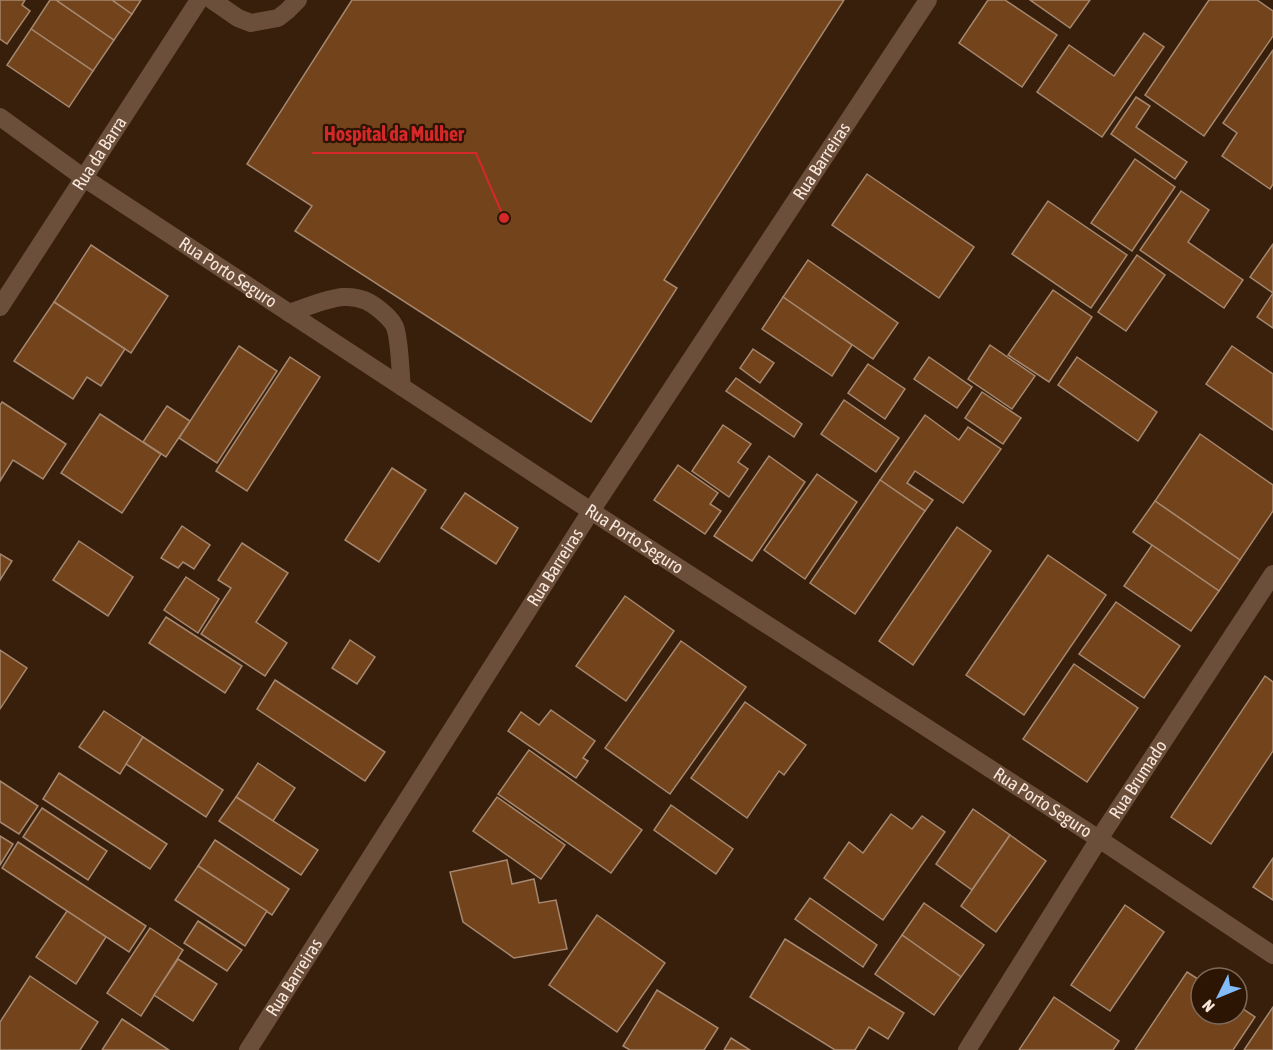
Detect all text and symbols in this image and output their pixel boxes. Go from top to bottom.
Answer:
street label: Rua da Barra [68,112,131,194]
callout: Hospital da Mulher [312,115,476,153]
street label: Rua Barreiras [788,118,854,203]
text: Hospital da Mulher [324,122,465,145]
street label: Rua Porto Seguro [175,232,281,312]
street label: Rua Porto Seguro [582,499,688,578]
street label: Rua Barreiras [522,524,587,610]
street label: Rua Brumado [1104,736,1171,822]
street label: Rua Porto Seguro [990,763,1096,842]
street label: Rua Barreiras [261,934,326,1020]
north arrow [1189,966,1249,1026]
text: N [1198,997,1218,1016]

